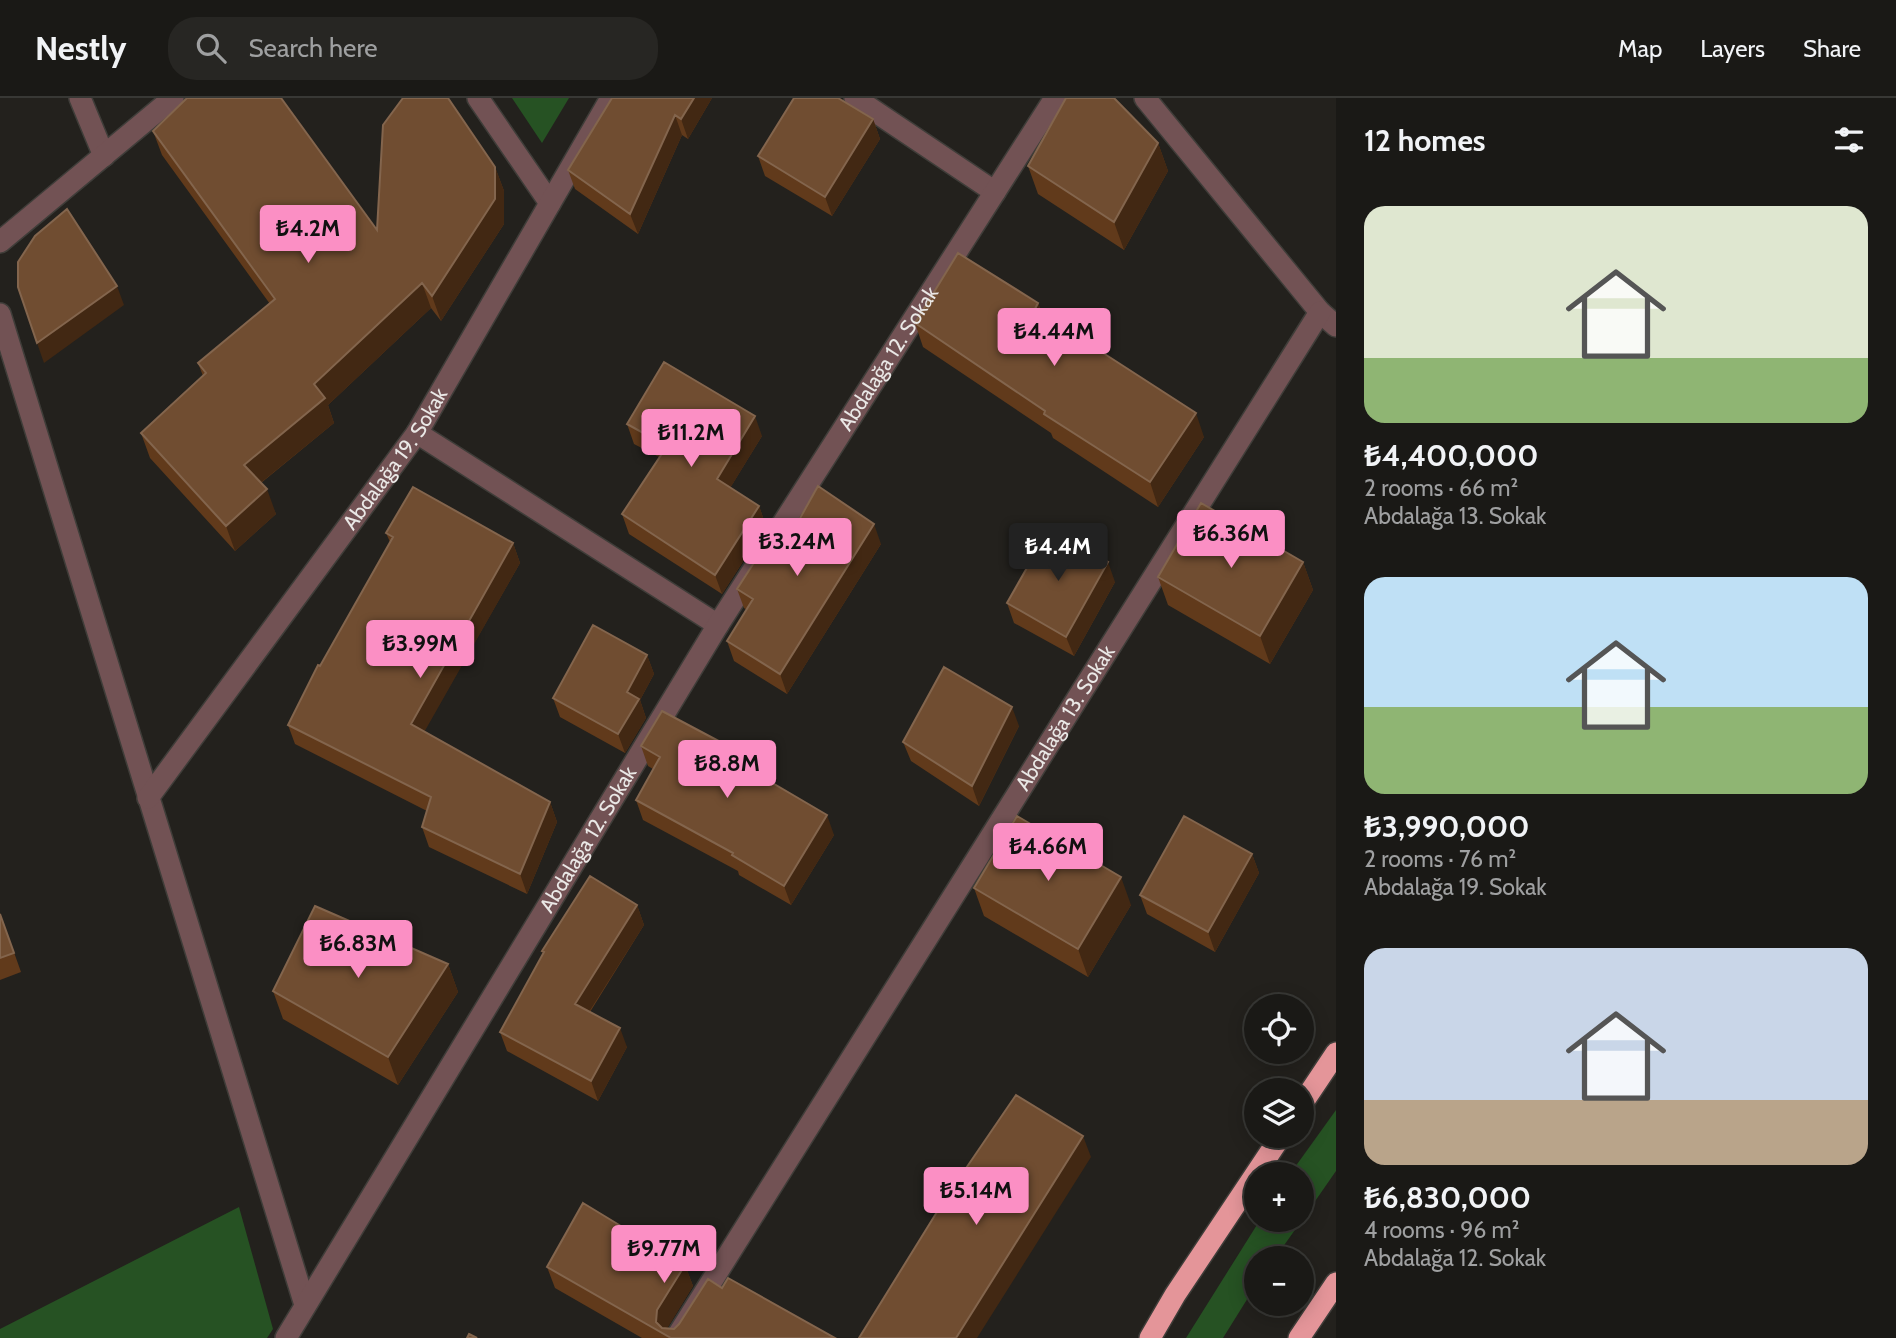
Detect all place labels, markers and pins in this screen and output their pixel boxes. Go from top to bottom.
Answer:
pin: ₺4.2M [259,206,357,265]
pin: ₺4.44M [997,308,1111,368]
pin: ₺11.2M [634,410,748,469]
pin: ₺6.36M [1174,510,1288,570]
pin: ₺3.24M [740,518,854,578]
pin: ₺4.4M [1009,524,1107,583]
pin: ₺3.99M [363,620,477,680]
pin: ₺8.8M [678,740,776,800]
pin: ₺4.66M [991,824,1105,883]
pin: ₺6.83M [301,920,415,980]
pin: ₺5.14M [919,1168,1033,1227]
pin: ₺9.77M [607,1226,721,1285]

